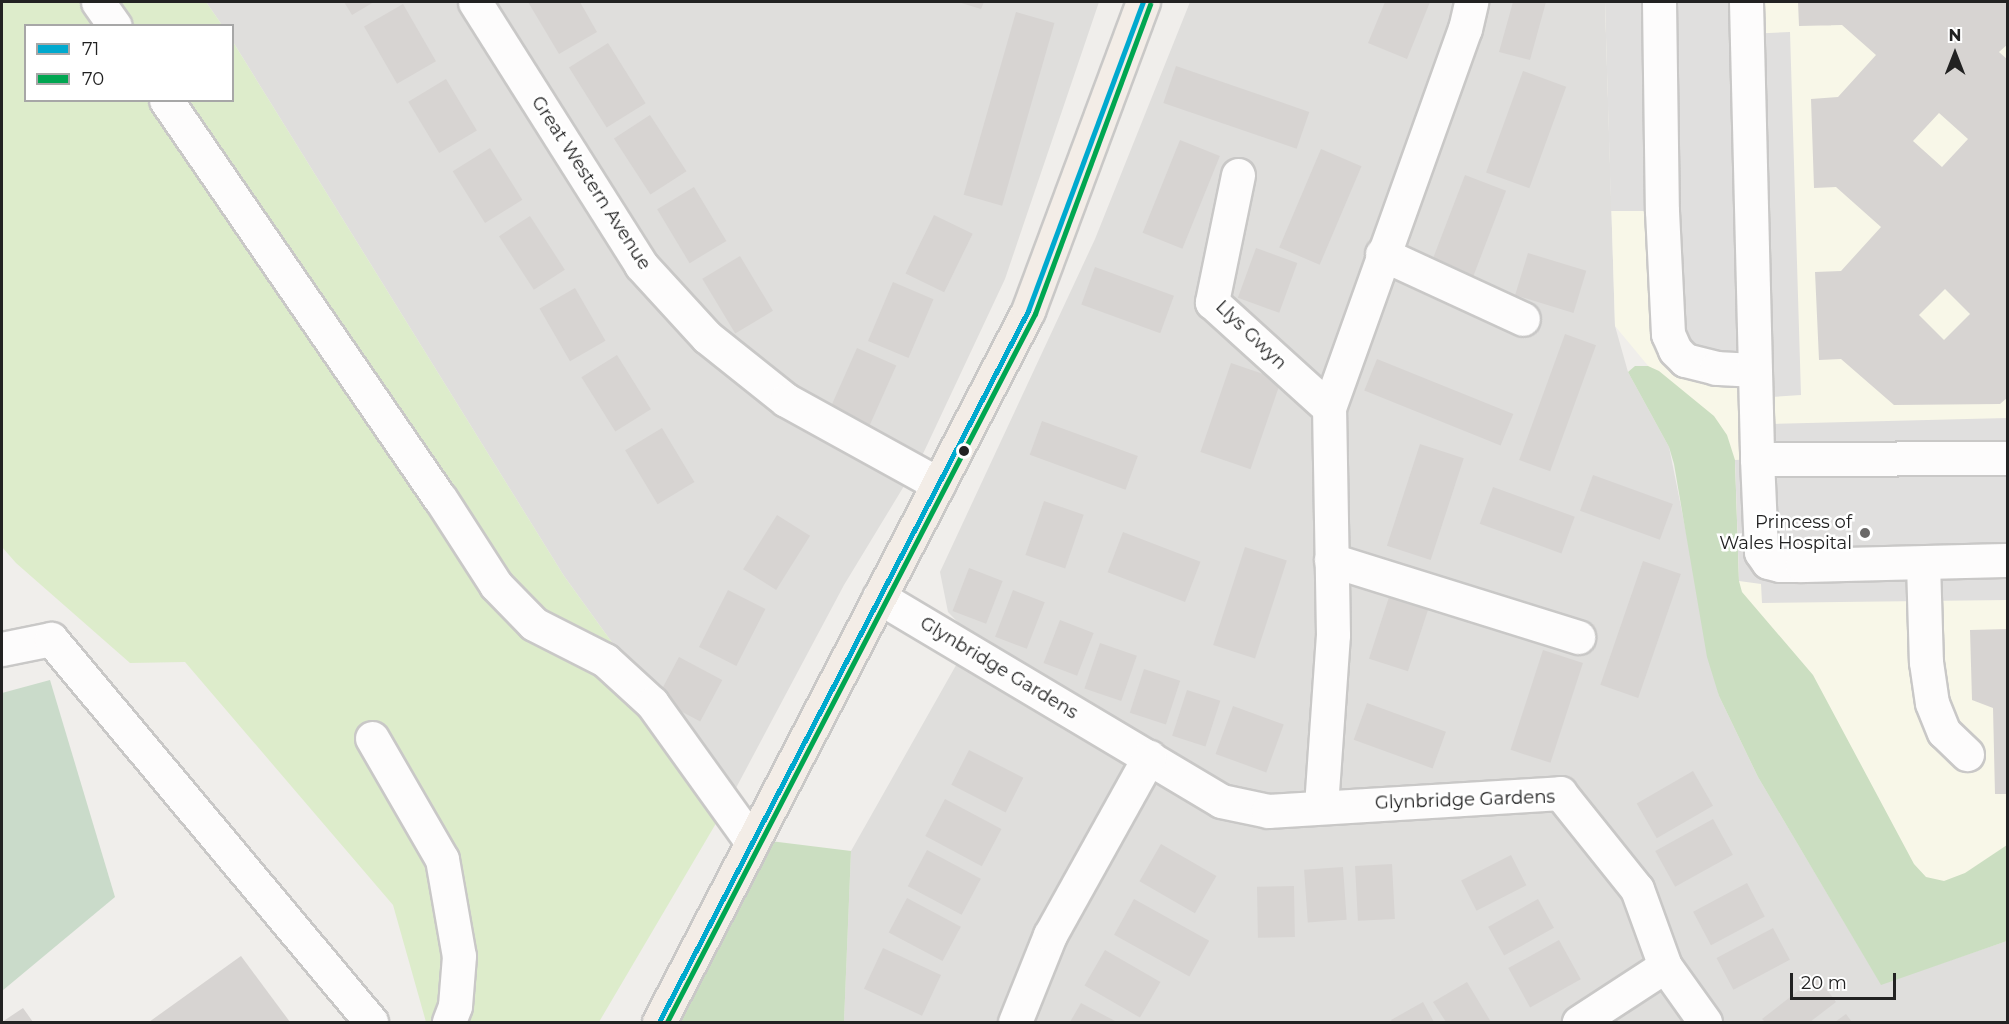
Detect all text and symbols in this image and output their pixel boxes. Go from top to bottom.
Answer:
legend [24,24,234,102]
north arrow [1925,24,1985,84]
text: N [1949,26,1961,45]
text: 71 [82,38,99,60]
text: 70 [82,68,104,90]
street label: Great Western Avenue [527,92,655,274]
street label: Llys Gwyn [1211,296,1291,374]
unlabelled marker [958,445,970,457]
place label: Princess of Wales Hospital [1719,512,1852,554]
marker: Princess of Wales Hospital [1856,524,1874,542]
street label: Glynbridge Gardens [916,612,1082,724]
street label: Glynbridge Gardens [1374,786,1556,814]
scale bar [1793,961,1900,999]
text: 20 m [1801,972,1847,994]

